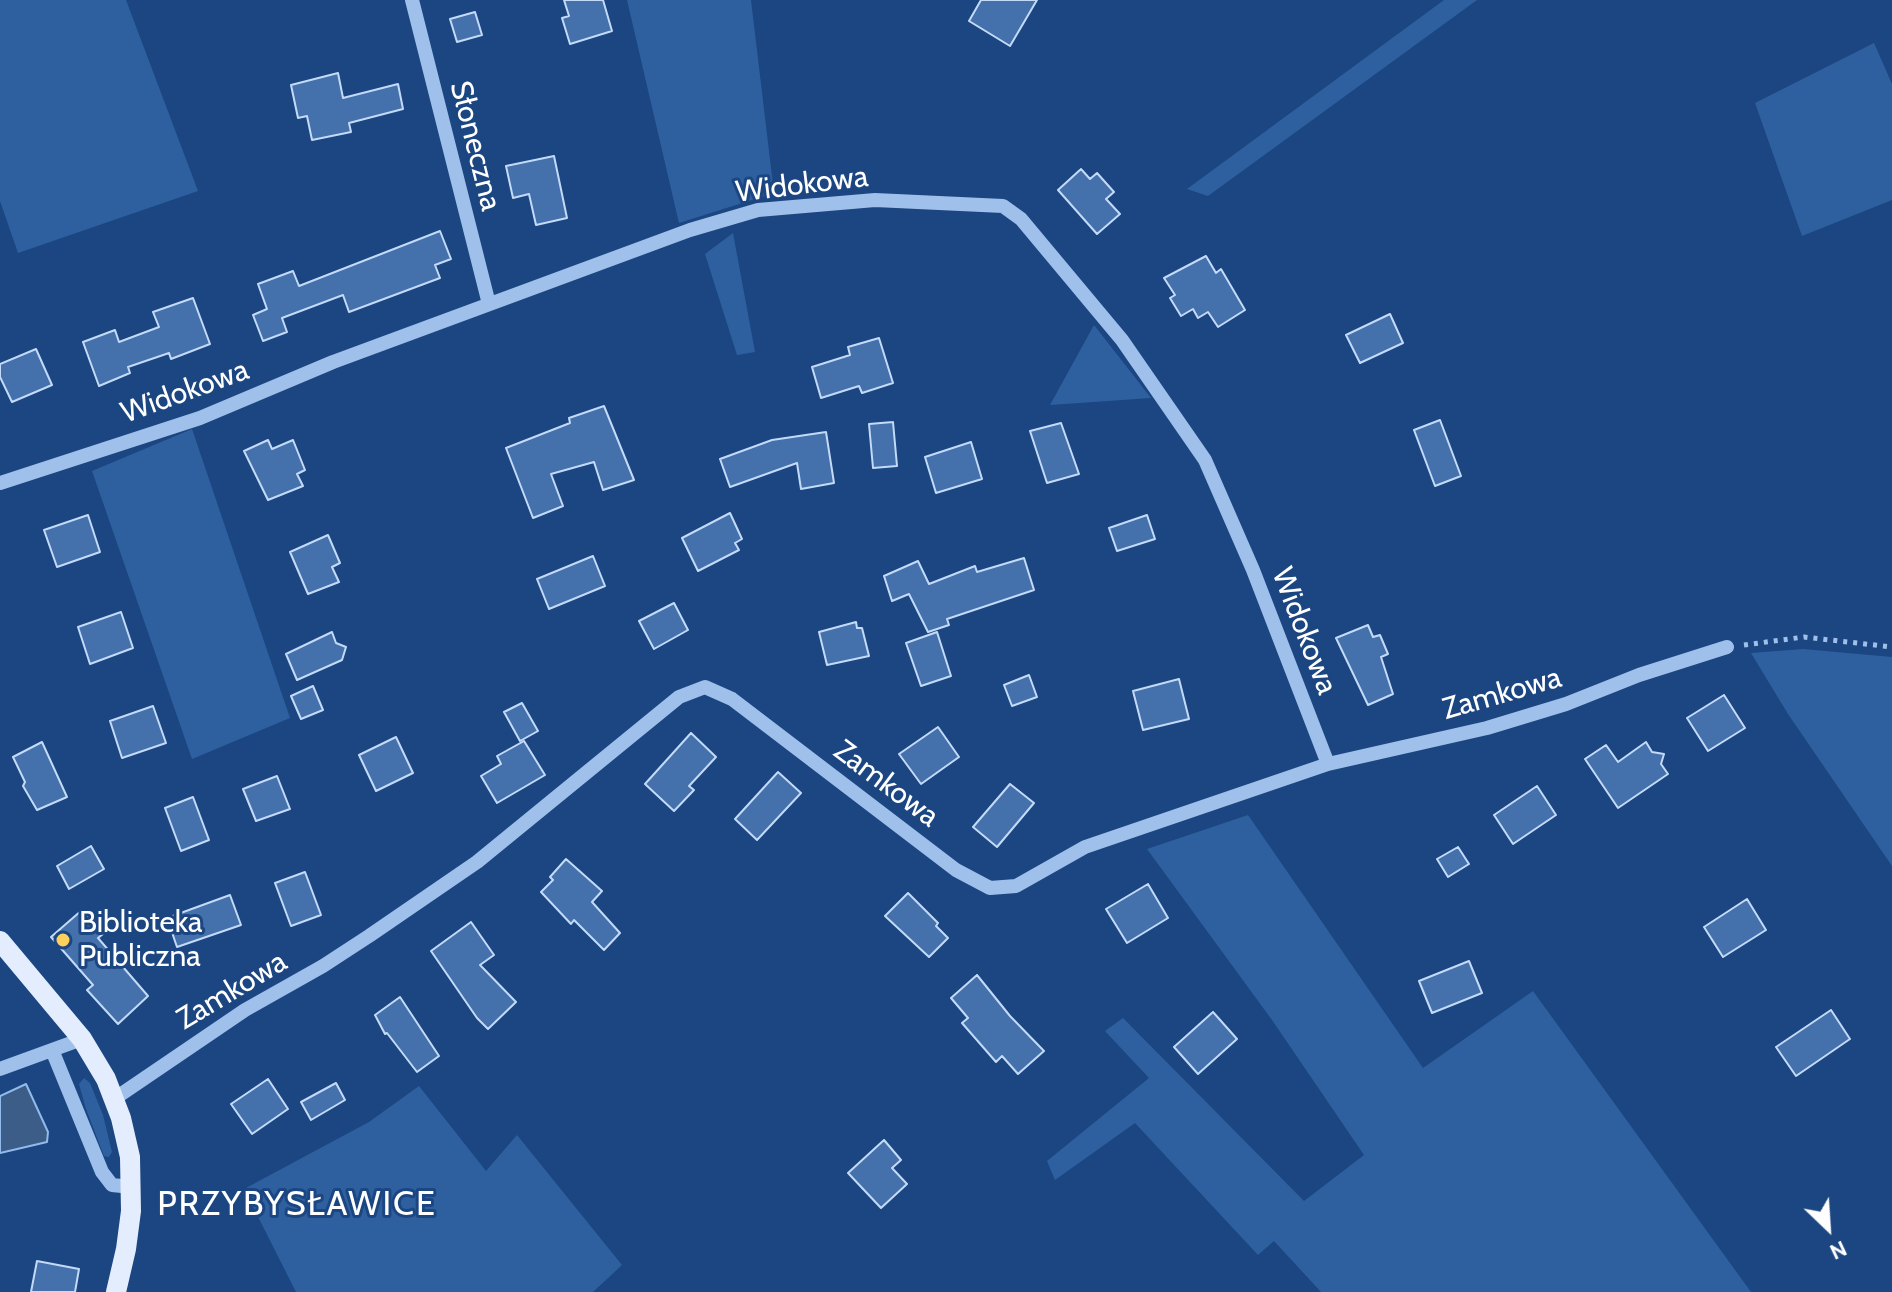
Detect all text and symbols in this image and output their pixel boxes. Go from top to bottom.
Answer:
street label: Słoneczna [442,78,508,214]
street label: Widokowa [734,159,870,211]
street label: Widokowa [116,352,254,432]
street label: Widokowa [1263,563,1345,699]
street label: Zamkowa [1438,660,1566,728]
street label: Zamkowa [826,733,946,835]
place label: Biblioteka Publiczna [79,905,203,976]
marker: Biblioteka Publiczna [54,931,72,949]
street label: Zamkowa [170,944,294,1038]
district label: PRZYBYSŁAWICE [157,1185,437,1225]
north arrow [1788,1188,1868,1268]
text: N [1826,1235,1851,1266]

